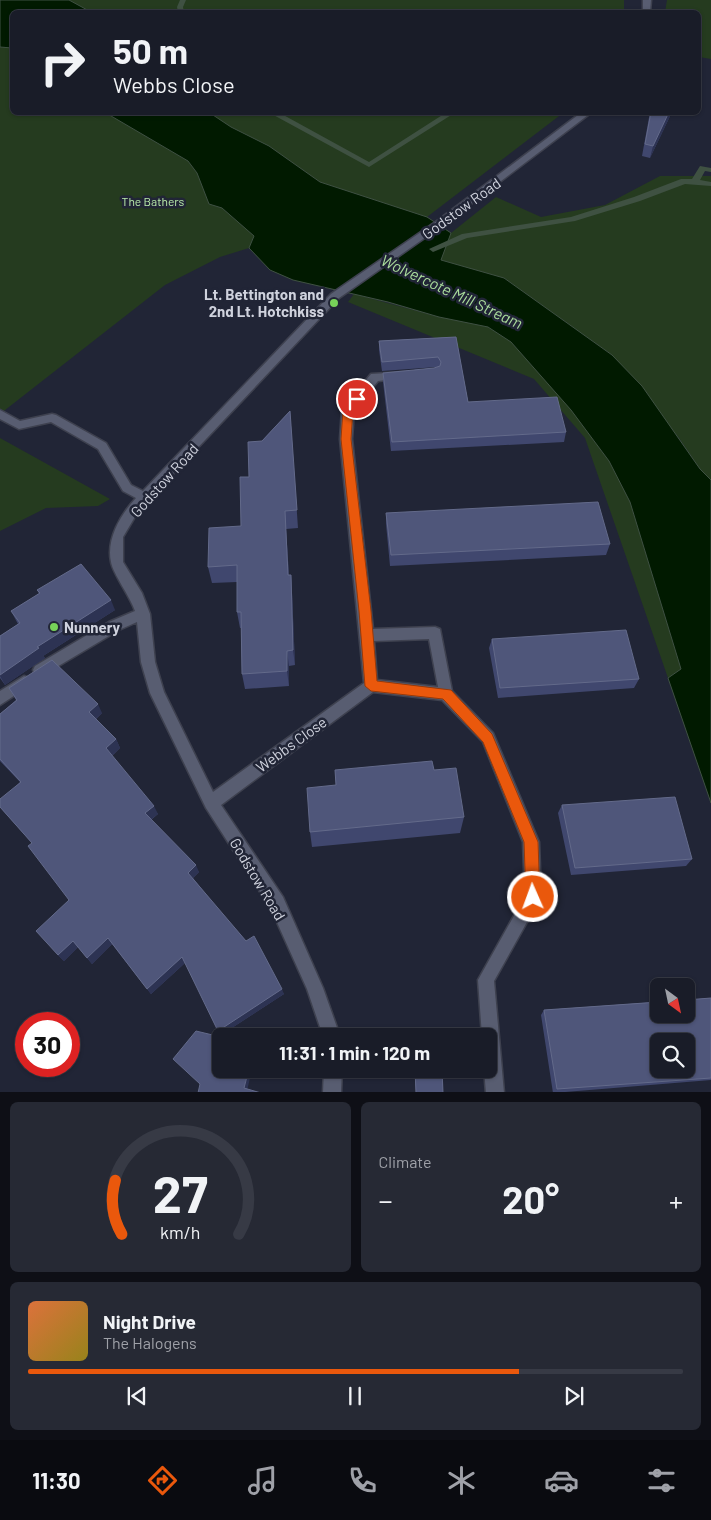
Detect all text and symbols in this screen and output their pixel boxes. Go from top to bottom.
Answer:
text: 50 m [113,29,188,71]
icon: right [30,30,95,95]
text: Webbs Close [113,71,235,97]
street label: Godstow Road [418,173,504,243]
park label: The Bathers [122,194,185,208]
water label: Wolvercote Mill Stream [378,250,526,332]
place label: Lt. Bettington and 2nd Lt. Hotchkiss [204,285,324,320]
marker: Lt. Bettington and 2nd Lt. Hotchkiss [328,297,340,309]
pin [336,378,378,420]
icon: arrive [343,385,371,413]
street label: Godstow Road [126,439,202,521]
place label: Nunnery [64,618,121,636]
marker: Nunnery [48,621,60,633]
street label: Webbs Close [252,712,330,776]
street label: Godstow Road [226,835,290,923]
position arrow [506,870,558,922]
north arrow [650,978,695,1022]
map controls [650,978,695,1078]
speed limit sign: 30 [15,1012,80,1077]
button: search [650,1033,695,1078]
text: 11:31 · 1 min · 120 m [279,1041,430,1064]
text: Climate [379,1152,431,1171]
text: 27 [153,1161,208,1223]
text: 20° [502,1176,559,1222]
text: − [379,1183,393,1217]
text: + [669,1183,683,1217]
text: km/h [160,1221,200,1243]
text: Night Drive [103,1310,196,1333]
text: The Halogens [103,1333,197,1352]
icon: previous [123,1382,151,1410]
icon: pause [341,1382,369,1410]
icon: next [560,1382,588,1410]
icon: directions [145,1463,180,1498]
icon: music [245,1463,280,1498]
icon: phone [345,1463,380,1498]
icon: climate [444,1463,479,1498]
icon: car [544,1463,579,1498]
icon: filters [644,1463,679,1498]
text: 11:30 [32,1467,81,1493]

